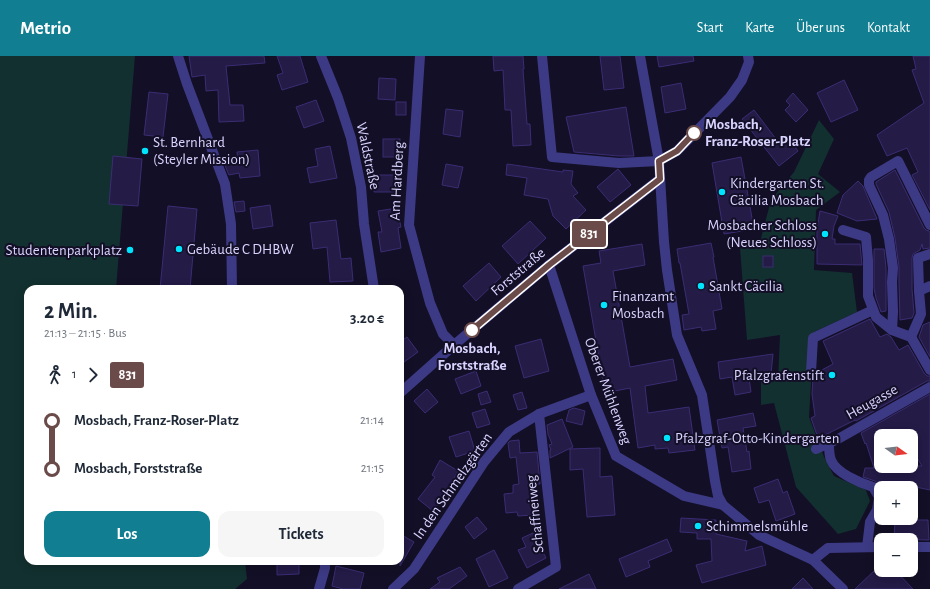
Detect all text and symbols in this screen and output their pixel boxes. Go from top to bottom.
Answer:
text: Metrio [20,19,71,38]
text: Start [697,21,723,35]
text: Karte [745,21,774,35]
text: Über uns [796,21,845,35]
text: Kontakt [867,21,910,35]
place label: Mosbach, Franz-Roser-Platz [705,117,810,149]
street label: Waldstraße [354,121,382,191]
marker: Mosbach, Franz-Roser-Platz [686,125,702,141]
place label: St. Bernhard (Steyler Mission) [153,135,250,167]
street label: Am Hardberg [387,140,407,221]
marker: St. Bernhard (Steyler Mission) [140,146,150,156]
place label: Kindergarten St. Cäcilia Mosbach [730,176,824,208]
marker: Kindergarten St. Cäcilia Mosbach [717,187,727,197]
place label: Mosbacher Schloss (Neues Schloss) [708,218,817,250]
line badge: 831 [566,221,612,247]
text: 831 [580,227,598,241]
marker: Mosbacher Schloss (Neues Schloss) [820,229,830,239]
place label: Gebäude C DHBW [187,242,294,257]
place label: Studentenparkplatz [5,243,122,258]
marker: Gebäude C DHBW [174,244,184,254]
marker: Studentenparkplatz [125,245,135,255]
street label: Forststraße [488,245,548,299]
place label: Sankt Cäcilia [709,279,783,294]
marker: Sankt Cäcilia [696,281,706,291]
place label: Finanzamt Mosbach [612,289,674,321]
text: 2 Min. [44,300,98,322]
marker: Finanzamt Mosbach [599,300,609,310]
text: 3.20 € [350,311,384,326]
marker: Mosbach, Forststraße [464,322,480,338]
text: 21:13 – 21:15 · Bus [44,327,127,340]
street label: Oberer Mühlenweg [582,336,634,447]
place label: Mosbach, Forststraße [438,341,507,373]
icon: walk [44,364,66,386]
icon: forward [82,364,104,386]
text: 1 [72,368,76,381]
text: 831 [118,368,136,382]
place label: Pfalzgrafenstift [734,368,824,383]
marker: Pfalzgrafenstift [827,370,837,380]
street label: Heugasse [844,382,900,422]
text: Mosbach, Franz-Roser-Platz [74,413,239,428]
text: 21:14 [360,414,384,427]
north arrow [874,429,918,473]
map controls [874,429,918,577]
street label: In den Schmelzgärten [411,430,495,542]
place label: Pfalzgraf-Otto-Kindergarten [675,431,839,446]
marker: Pfalzgraf-Otto-Kindergarten [662,433,672,443]
text: Mosbach, Forststraße [74,461,202,476]
text: 21:15 [361,462,384,475]
street label: Schaffneiweg [523,474,547,554]
button: + [874,481,918,525]
button: Los [44,511,210,557]
button: Tickets [218,511,384,557]
place label: Schimmelsmühle [706,519,808,534]
marker: Schimmelsmühle [693,521,703,531]
button: − [874,533,918,577]

